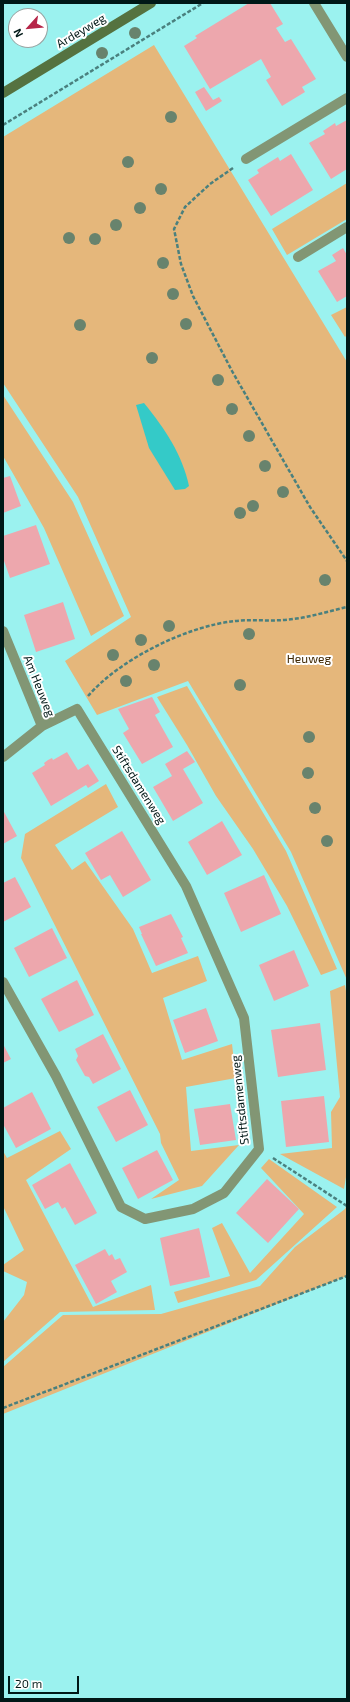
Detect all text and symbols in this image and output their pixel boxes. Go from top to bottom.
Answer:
north arrow [8,8,48,48]
street label: Ardeyweg [54,11,108,51]
text: N [10,27,25,40]
park label: Heuweg [287,652,331,666]
street label: Am Heuweg [20,653,58,719]
street label: Stiftsdamenweg [109,743,169,827]
street label: Stiftsdamenweg [228,1055,252,1145]
scale bar [10,1668,81,1694]
text: 20 m [15,1676,42,1690]

